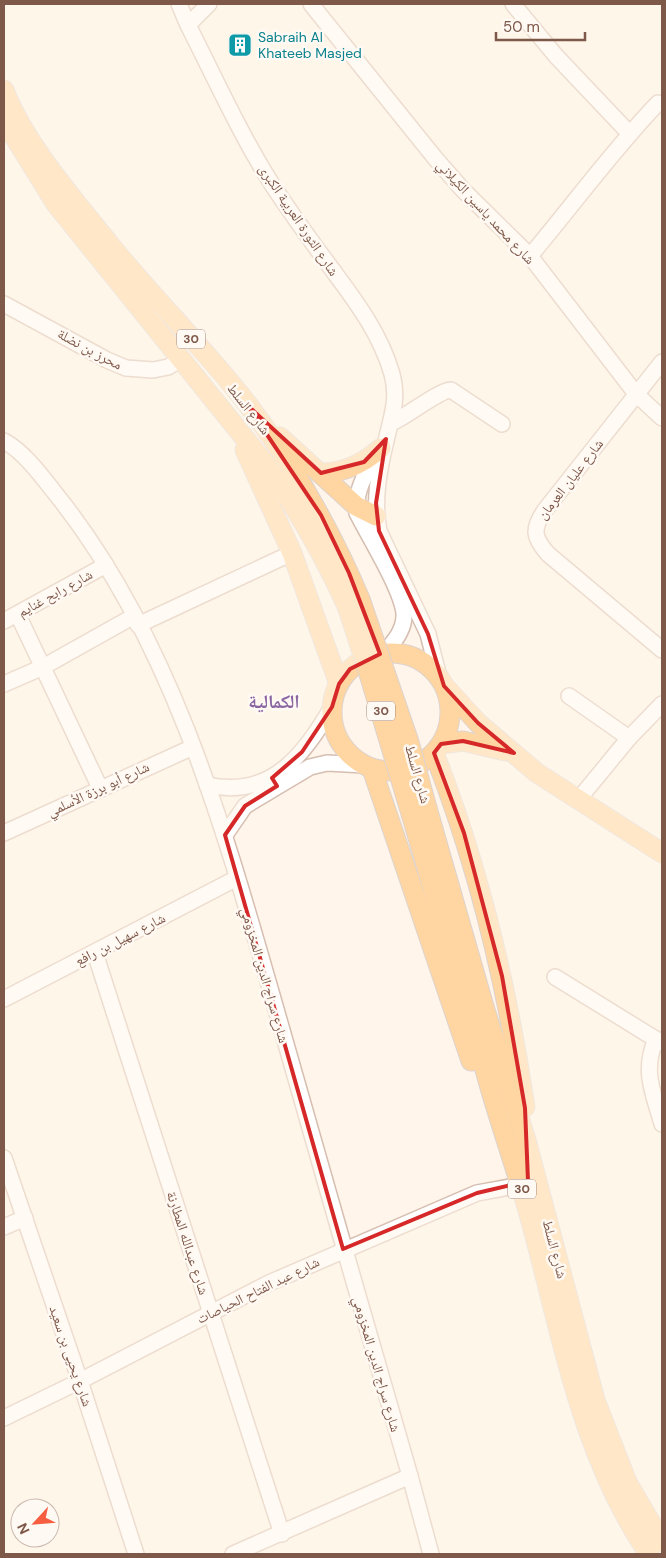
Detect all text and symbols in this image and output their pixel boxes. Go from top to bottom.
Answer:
scale bar [496,10,585,42]
text: 50 m [503,17,540,37]
place label: Sabraih Al Khateeb Masjed [258,28,362,62]
building icon: Sabraih Al Khateeb Masjed [227,32,253,58]
street label: شارع محمد ياسين الكيلاني [431,156,539,270]
street label: شارع الثورة العربية الكبرى [254,161,343,280]
street label: محرز بن نضلة [55,324,125,374]
road number: 30 [177,329,205,348]
street label: شارع السلط [223,380,275,439]
street label: شارع عليان العرمان [533,435,608,523]
street label: شارع رابح غنايم [14,565,96,622]
district label: الكمالية [248,689,300,714]
road number: 30 [367,701,395,720]
street label: شارع السلط [400,743,435,806]
street label: شارع أبو برزة الأسلمي [44,757,153,823]
street label: شارع سراج الدين المخزومي [235,905,293,1046]
street label: شارع سهيل بن رافع [72,909,169,970]
road number: 30 [508,1180,536,1198]
street label: شارع عبدالله المطارنة [162,1189,213,1297]
street label: شارع السلط [538,1218,571,1281]
street label: شارع عبد الفتاح الحياصات [194,1252,323,1328]
street label: شارع سراج الدين المخزومي [347,1294,405,1435]
street label: شارع يحيى بن سعيد [44,1303,97,1409]
north arrow [10,1498,60,1548]
text: N [13,1520,34,1537]

